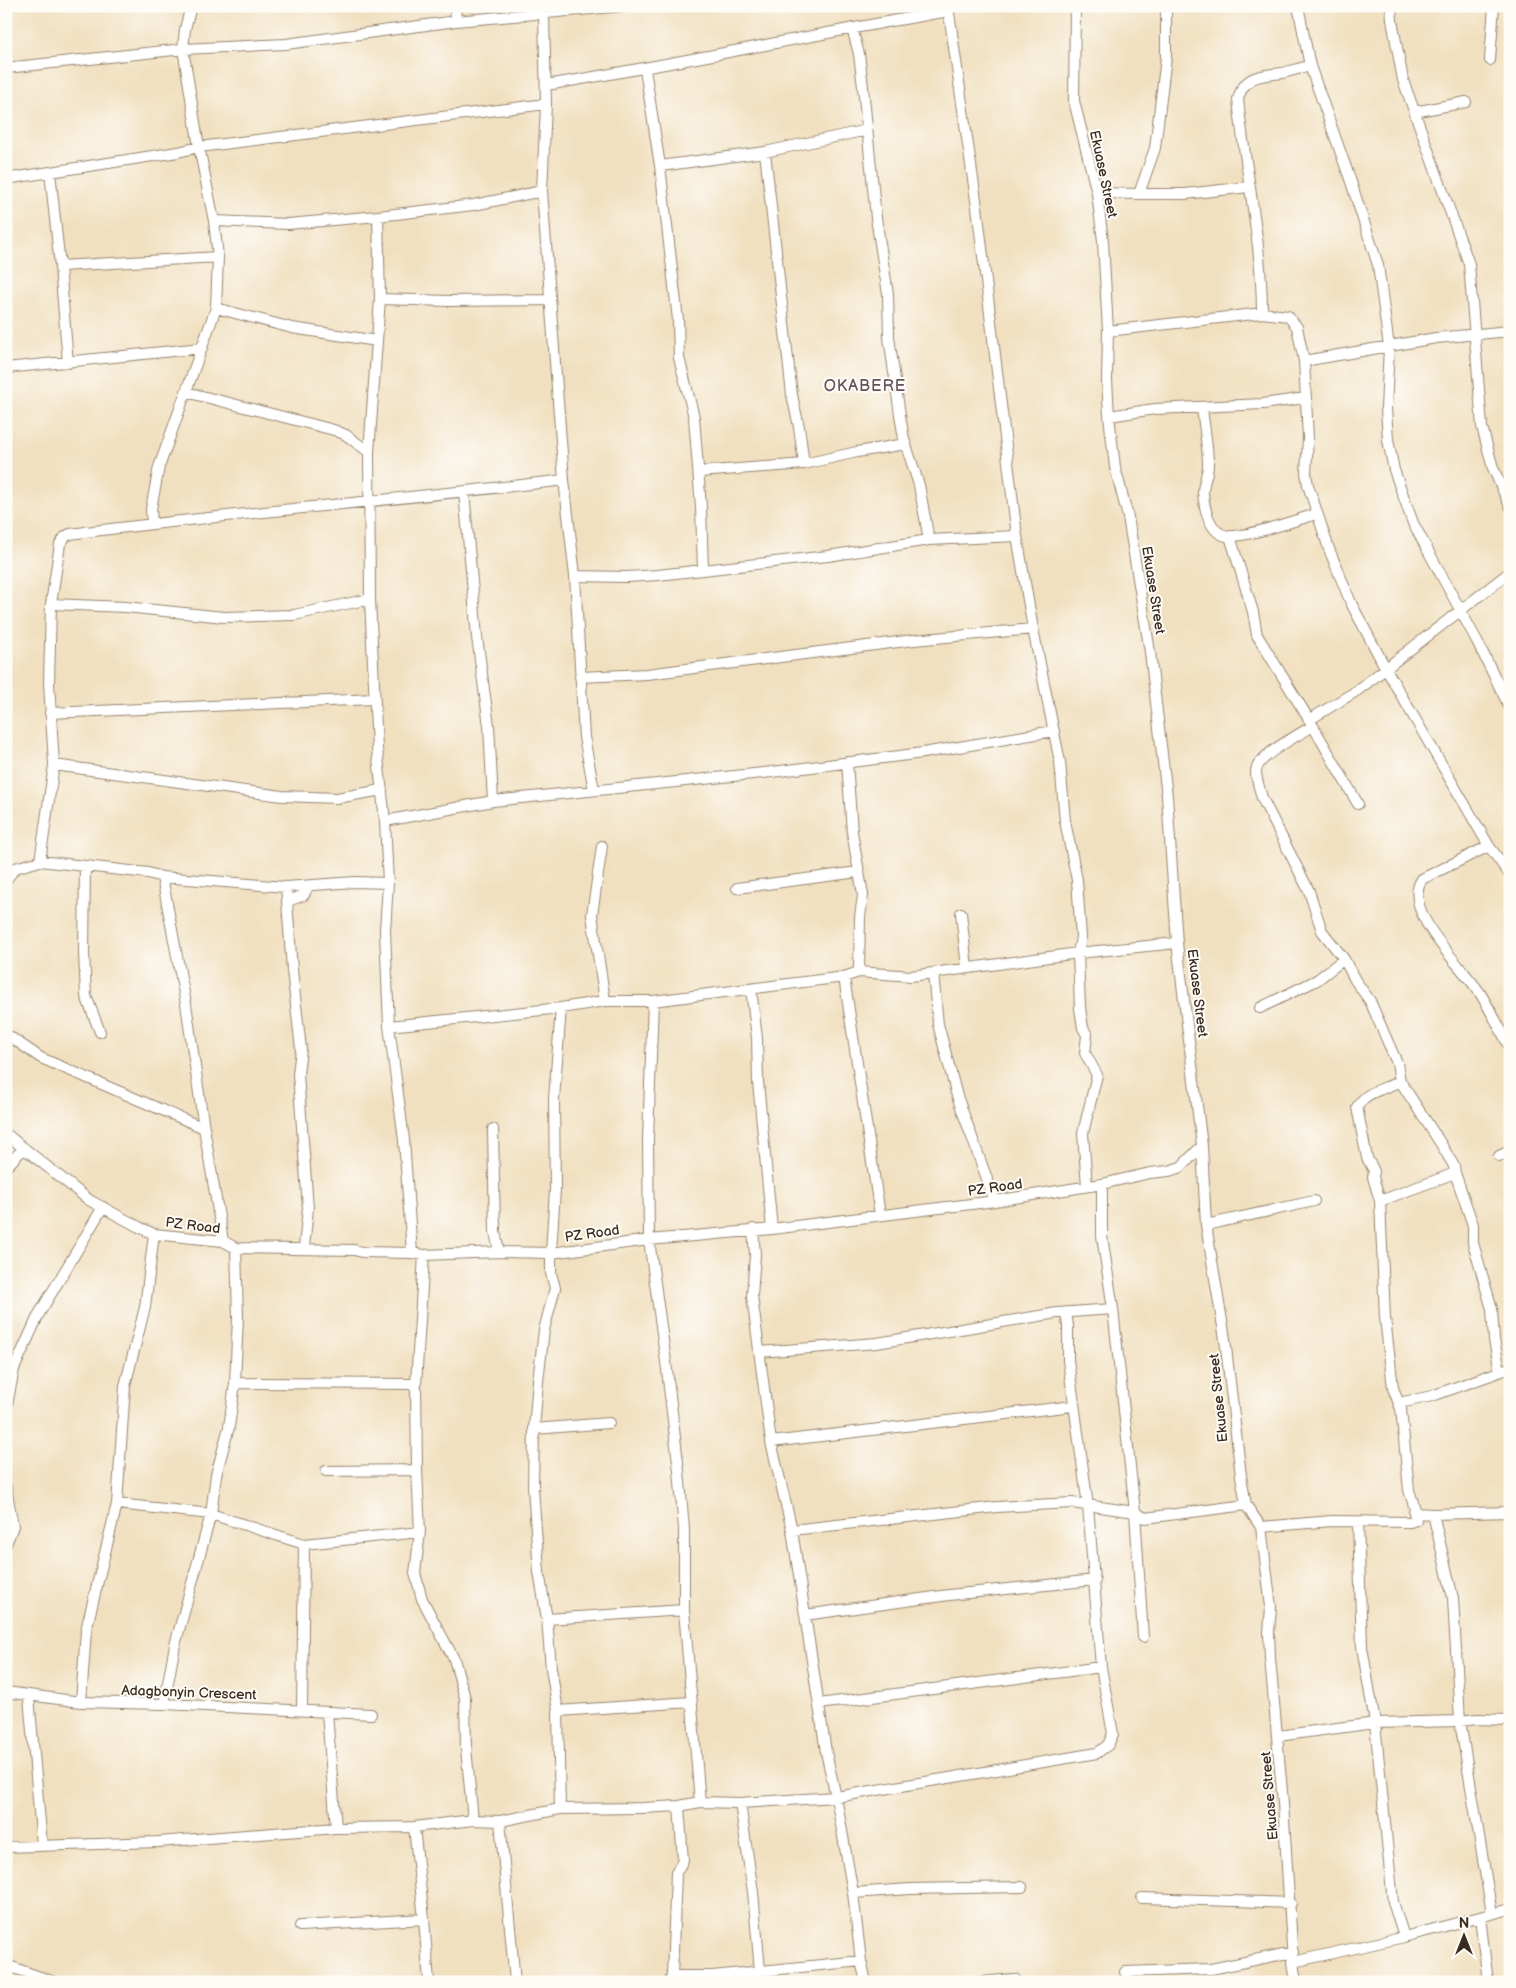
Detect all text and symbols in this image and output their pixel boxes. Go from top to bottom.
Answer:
street label: Ekuase Street [1086,129,1121,220]
district label: OKABERE [824,377,906,396]
street label: Ekuase Street [1138,545,1169,636]
street label: Ekuase Street [1184,948,1211,1039]
street label: PZ Road [967,1175,1024,1200]
street label: PZ Road [165,1214,221,1237]
street label: PZ Road [564,1221,621,1246]
street label: Ekuase Street [1205,1352,1232,1443]
street label: Adagbonyin Crescent [121,1682,258,1703]
street label: Ekuase Street [1257,1750,1282,1841]
north arrow [1438,1910,1488,1960]
text: N [1459,1915,1469,1932]

